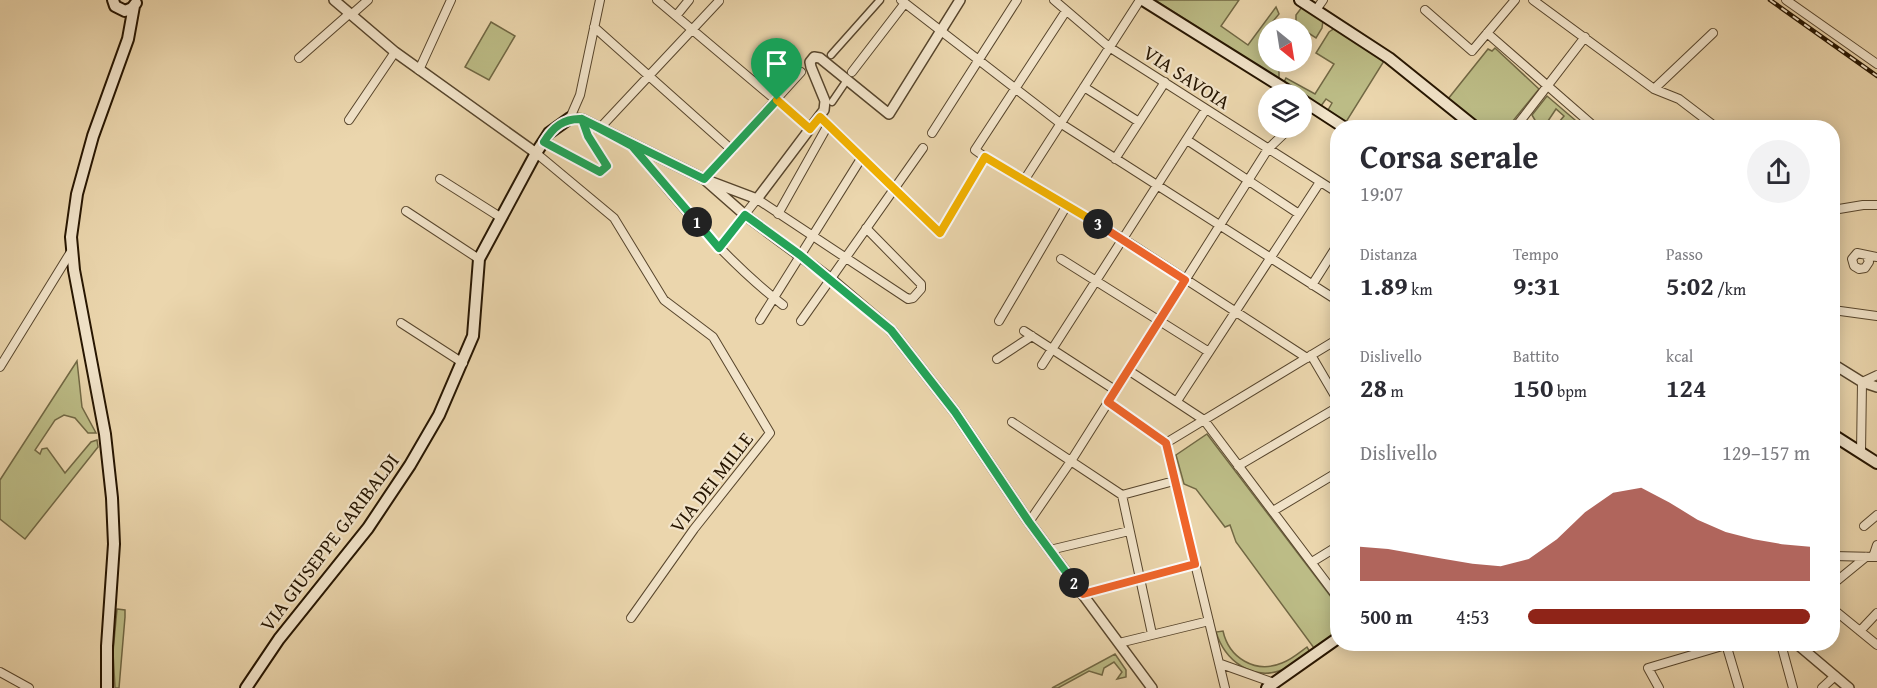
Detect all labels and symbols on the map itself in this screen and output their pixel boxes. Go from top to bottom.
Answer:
north arrow [1258,18,1312,72]
pin [751,38,802,100]
street label: VIA SAVOIA [1138,38,1236,116]
pin: 1 [682,207,712,237]
pin: 3 [1083,209,1113,239]
street label: VIA DEI MILLE [662,425,760,539]
street label: VIA GIUSEPPE GARIBALDI [252,447,406,637]
pin: 2 [1059,568,1089,598]

